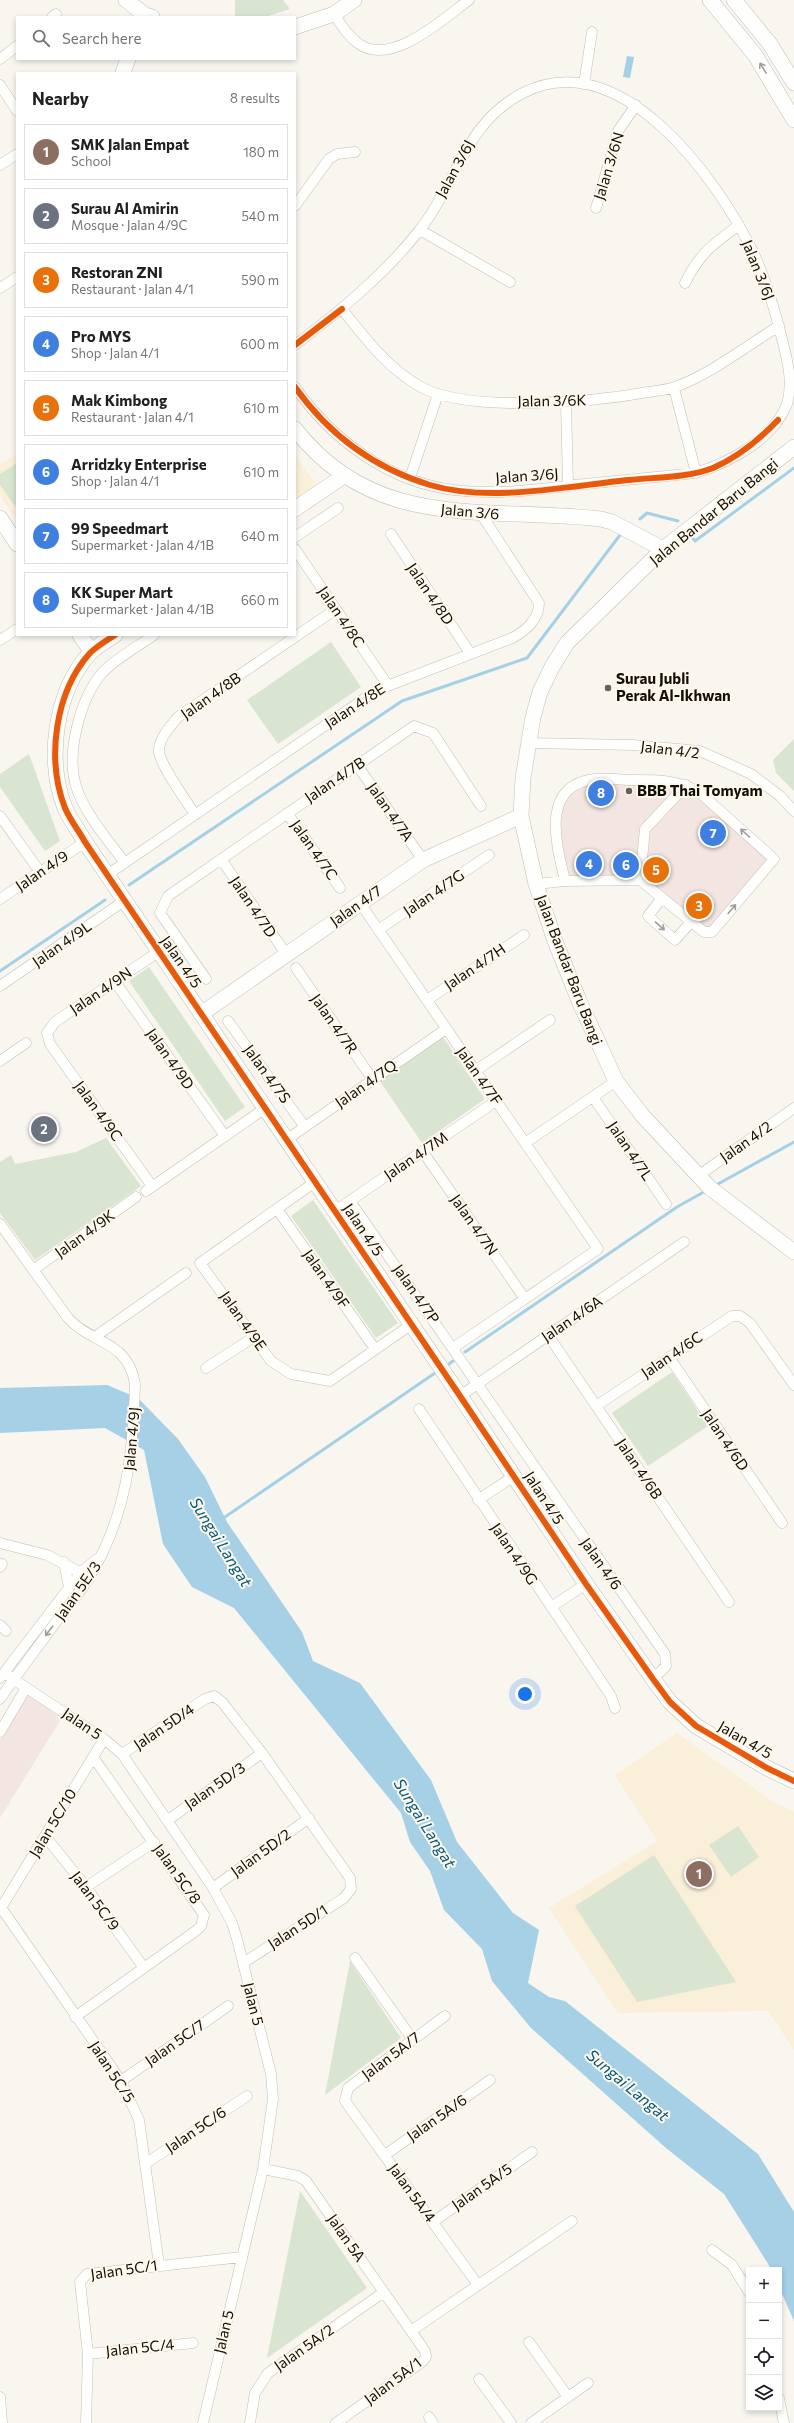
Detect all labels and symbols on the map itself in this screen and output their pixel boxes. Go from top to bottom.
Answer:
one-way arrow [759,63,767,74]
street label: Jalan 3/6N [589,129,627,202]
street label: Jalan 3/6J [431,136,477,201]
street label: Jalan 3/6J [739,237,779,302]
street label: Jalan 3/6K [517,390,587,410]
street label: Jalan Bandar Baru Bangi [646,454,781,568]
street label: Jalan 3/6J [495,464,559,486]
street label: Jalan 3/6 [440,499,500,523]
street label: Jalan 4/8D [404,559,458,628]
street label: Jalan 4/8C [315,582,369,650]
street label: Jalan 4/8B [177,668,244,722]
place label: Surau Jubli Perak Al-Ikhwan [616,669,731,704]
street label: Jalan 4/8E [321,679,388,731]
marker: Surau Jubli Perak Al-Ikhwan [603,683,613,693]
street label: Jalan 4/2 [640,736,701,762]
street label: Jalan 4/7B [301,752,368,806]
street label: Jalan 4/7A [364,778,418,844]
pin: 8 [588,778,614,808]
place label: BBB Thai Tomyam [637,781,762,799]
marker: BBB Thai Tomyam [624,786,634,796]
street label: Jalan 4/7C [288,816,342,883]
pin: 7 [700,818,726,848]
one-way arrow [739,829,750,838]
street label: Jalan 4/9 [12,846,71,894]
pin: 4 [576,849,602,879]
pin: 6 [613,850,639,880]
pin: 5 [643,855,669,885]
street label: Jalan 4/7G [399,865,467,919]
street label: Jalan 4/7D [227,872,281,940]
street label: Jalan 4/7 [326,881,385,929]
pin: 3 [686,891,712,921]
street label: Jalan Bandar Baru Bangi [533,892,607,1047]
one-way arrow [727,904,736,914]
street label: Jalan 4/9L [28,916,95,970]
one-way arrow [654,922,665,931]
street label: Jalan 4/5 [157,932,206,991]
street label: Jalan 4/7H [440,939,509,993]
street label: Jalan 4/9N [66,963,135,1017]
street label: Jalan 4/7R [308,990,362,1057]
street label: Jalan 4/9D [143,1024,198,1093]
street label: Jalan 4/7S [241,1041,295,1106]
street label: Jalan 4/7F [453,1043,507,1108]
street label: Jalan 4/7Q [331,1055,400,1111]
street label: Jalan 4/9C [71,1077,127,1144]
pin: 2 [31,1114,57,1144]
street label: Jalan 4/7L [604,1117,657,1184]
street label: Jalan 4/2 [716,1117,775,1166]
street label: Jalan 4/7M [380,1127,451,1183]
street label: Jalan 4/7N [447,1190,502,1258]
street label: Jalan 4/5 [340,1200,388,1259]
street label: Jalan 4/9K [51,1205,118,1261]
street label: Jalan 4/9F [300,1245,354,1312]
street label: Jalan 4/7P [390,1260,444,1327]
street label: Jalan 4/9E [217,1287,271,1354]
street label: Jalan 4/6A [538,1291,605,1345]
street label: Jalan 4/6C [637,1327,705,1381]
street label: Jalan 4/6D [699,1405,753,1474]
street label: Jalan 4/9J [119,1406,143,1472]
street label: Jalan 4/6B [613,1435,667,1502]
street label: Jalan 4/5 [521,1468,569,1527]
water label: Sungai Langat [186,1494,257,1590]
street label: Jalan 4/9G [488,1519,542,1588]
street label: Jalan 4/6 [577,1534,626,1593]
street label: Jalan 5E/3 [50,1557,104,1623]
one-way arrow [45,1626,54,1637]
your location [515,1684,535,1704]
street label: Jalan 5D/4 [130,1699,197,1753]
street label: Jalan 5 [59,1703,106,1743]
street label: Jalan 4/5 [715,1716,776,1762]
street label: Jalan 5D/3 [181,1758,248,1813]
water label: Sungai Langat [390,1775,461,1871]
street label: Jalan 5C/10 [25,1785,80,1860]
street label: Jalan 5D/2 [227,1824,294,1880]
street label: Jalan 5C/8 [150,1840,206,1907]
pin: 1 [686,1859,712,1889]
street label: Jalan 5C/9 [68,1867,124,1934]
street label: Jalan 5D/1 [264,1900,331,1952]
street label: Jalan 5 [240,1980,268,2027]
street label: Jalan 5C/7 [141,2015,208,2069]
street label: Jalan 5A/7 [358,2027,423,2083]
street label: Jalan 5C/5 [86,2037,139,2106]
water label: Sungai Langat [583,2045,674,2125]
street label: Jalan 5A/6 [403,2090,470,2144]
street label: Jalan 5C/6 [162,2102,229,2156]
street label: Jalan 5A/4 [385,2159,440,2225]
street label: Jalan 5A/5 [448,2159,515,2213]
street label: Jalan 5A [324,2210,370,2265]
street label: Jalan 5C/1 [89,2255,158,2283]
street label: Jalan 5 [209,2308,237,2355]
street label: Jalan 5A/2 [270,2320,337,2374]
street label: Jalan 5C/4 [105,2334,175,2360]
street label: Jalan 5A/1 [360,2353,425,2408]

